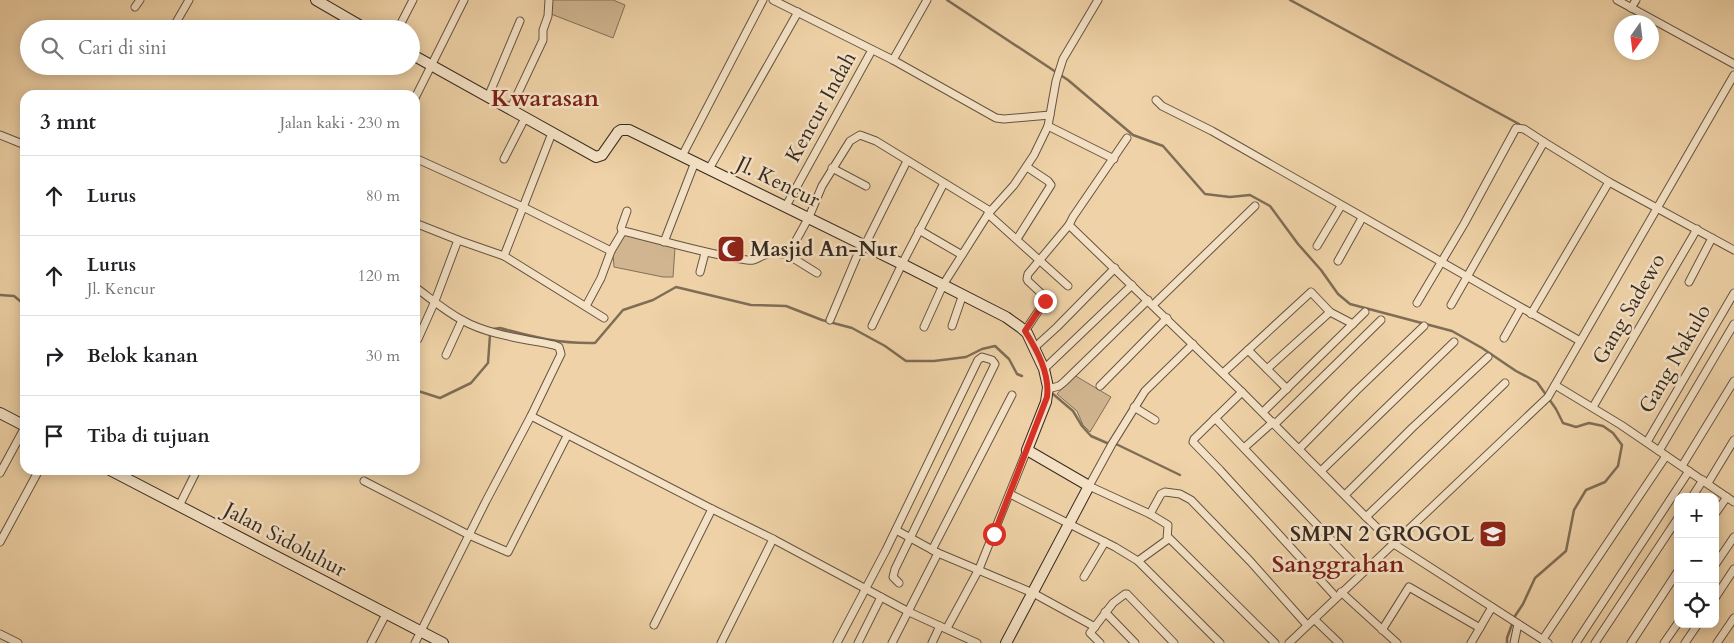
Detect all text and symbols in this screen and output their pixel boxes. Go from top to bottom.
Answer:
north arrow [1614,15,1659,60]
search box [20,20,420,75]
icon: search [38,34,66,62]
text: Cari di sini [78,35,167,61]
street label: Kencur Indah [779,46,864,168]
district label: Kwarasan [491,82,600,115]
text: 3 mnt [40,108,96,137]
text: Jalan kaki · 230 m [280,112,400,134]
street label: Jl. Kencur [729,148,825,215]
icon: ahead [40,182,68,210]
text: Lurus [87,183,136,209]
text: 80 m [366,185,400,207]
mosque icon: Masjid An-Nur [716,234,746,264]
place label: Masjid An-Nur [750,235,898,264]
street label: Gang Sadewo [1586,248,1672,370]
text: Lurus [87,252,136,278]
icon: ahead [40,262,68,290]
text: 120 m [358,265,400,287]
text: Jl. Kencur [87,278,155,300]
route end [1034,290,1057,313]
street label: Gang Nakulo [1632,299,1718,419]
icon: right [40,342,68,370]
text: Belok kanan [87,343,198,369]
text: 30 m [366,345,400,367]
icon: arrive [40,422,68,450]
text: Tiba di tujuan [87,423,210,449]
map controls [1674,493,1719,628]
button: + [1674,493,1719,538]
street label: Jalan Sidoluhur [216,494,352,585]
school or university icon: SMPN 2 GROGOL [1478,519,1508,549]
place label: SMPN 2 GROGOL [1290,520,1475,549]
route start [983,523,1006,546]
button: − [1674,538,1719,583]
district label: Sanggrahan [1272,548,1405,581]
button: locate [1674,583,1719,628]

